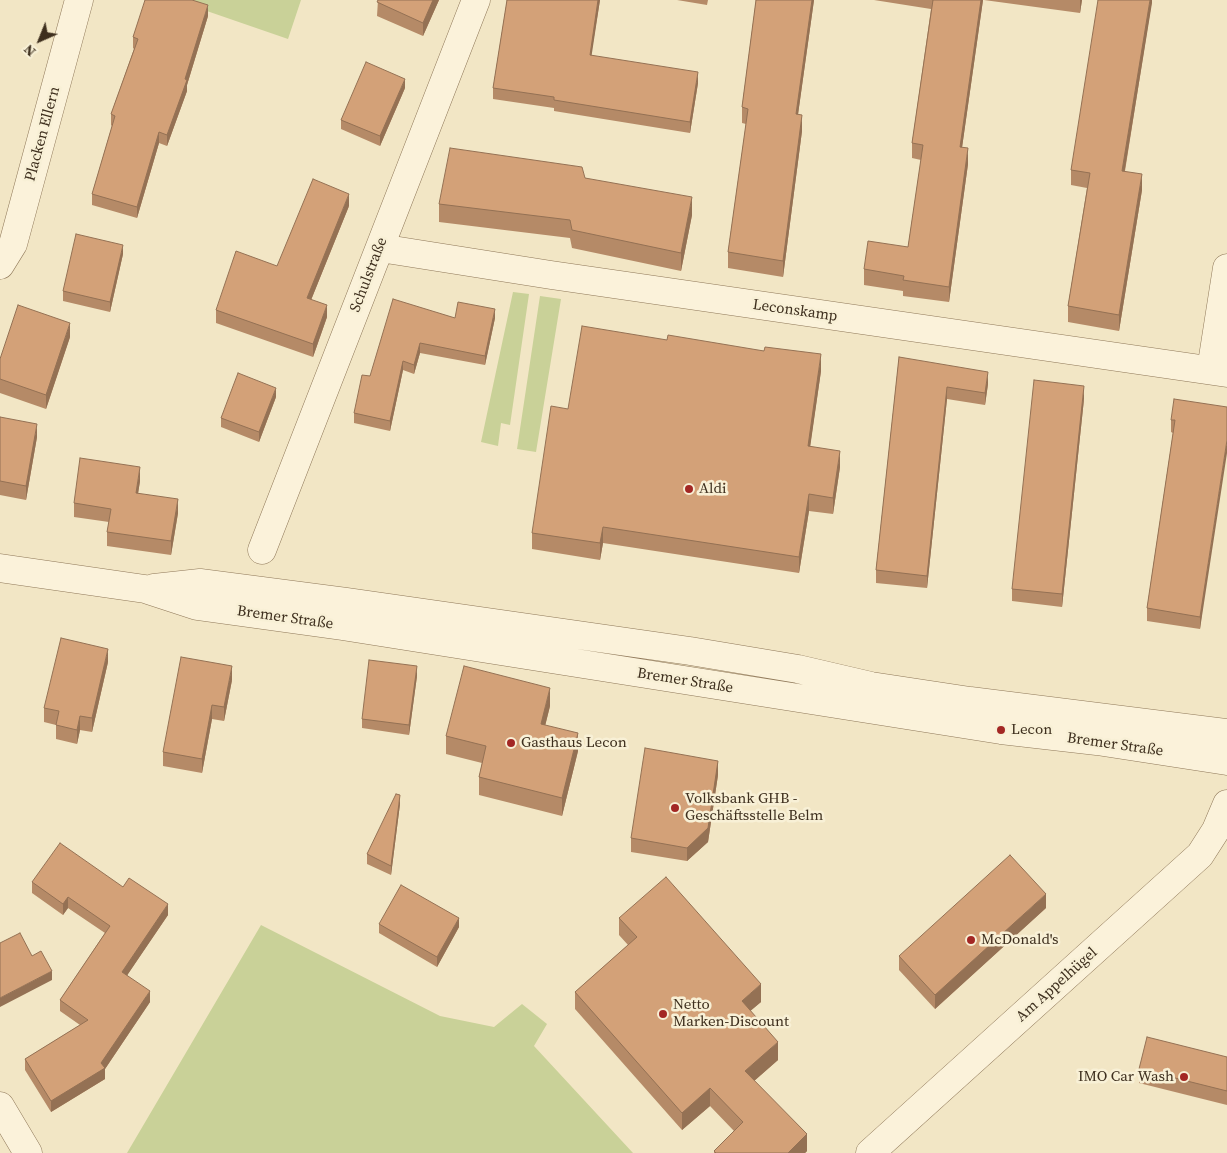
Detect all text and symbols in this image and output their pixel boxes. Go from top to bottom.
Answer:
north arrow [15,15,65,65]
text: N [19,40,40,62]
street label: Placken Ellern [22,85,64,183]
street label: Schulstraße [346,235,392,315]
street label: Leconskamp [751,296,839,326]
place label: Aldi [699,480,726,498]
marker: Aldi [683,483,695,495]
street label: Bremer Straße [236,602,334,634]
street label: Bremer Straße [636,665,734,697]
place label: Lecon [1011,721,1052,739]
marker: Lecon [995,724,1007,736]
street label: Bremer Straße [1066,729,1164,761]
place label: Gasthaus Lecon [521,734,627,752]
marker: Gasthaus Lecon [505,737,517,749]
place label: Volksbank GHB - Geschäftsstelle Belm [685,790,823,825]
marker: Volksbank GHB - Geschäftsstelle Belm [669,802,681,814]
place label: McDonald's [981,931,1058,949]
marker: McDonald's [965,934,977,946]
street label: Am Appelhügel [1013,944,1101,1026]
place label: Netto Marken-Discount [673,996,789,1031]
marker: Netto Marken-Discount [657,1008,669,1020]
place label: IMO Car Wash [1078,1068,1174,1086]
marker: IMO Car Wash [1178,1071,1190,1083]

